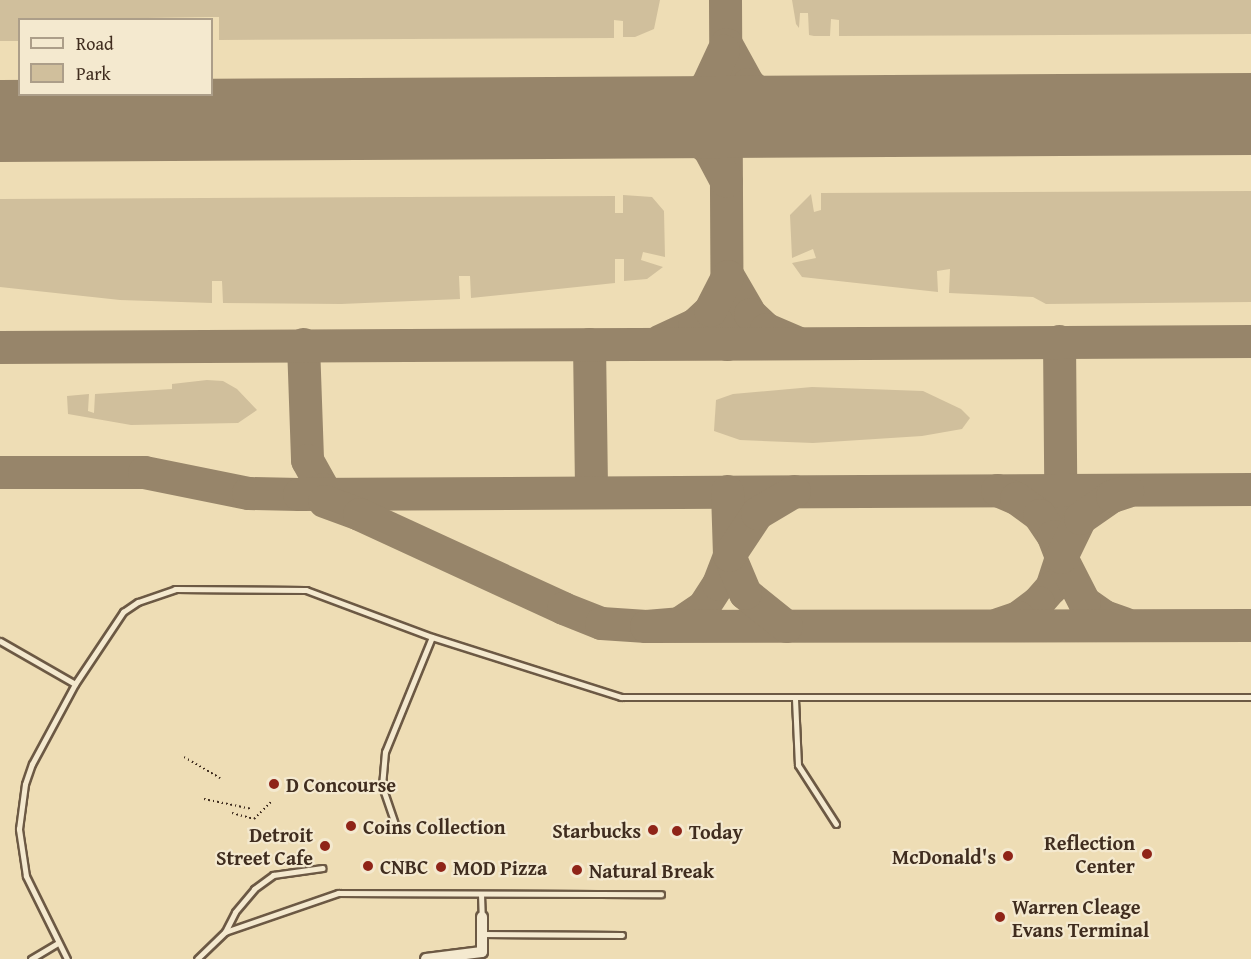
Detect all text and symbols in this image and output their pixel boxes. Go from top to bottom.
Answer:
legend [18,18,213,96]
text: Road [76,30,114,57]
text: Park [76,60,111,87]
place label: D Concourse [286,772,396,796]
marker: D Concourse [267,777,281,791]
place label: Coins Collection [363,814,506,838]
place label: Starbucks [552,818,641,842]
marker: Coins Collection [344,819,358,833]
place label: Today [689,819,743,843]
place label: Detroit Street Cafe [216,822,313,869]
marker: Starbucks [646,823,660,837]
marker: Today [670,824,684,838]
place label: Reflection Center [1044,831,1135,878]
marker: Detroit Street Cafe [318,839,332,853]
place label: McDonald's [892,844,996,868]
marker: Reflection Center [1140,847,1154,861]
marker: McDonald's [1001,849,1015,863]
place label: CNBC [380,854,428,878]
place label: MOD Pizza [453,855,547,879]
place label: Natural Break [589,858,714,882]
marker: CNBC [361,859,375,873]
marker: MOD Pizza [434,860,448,874]
marker: Natural Break [570,863,584,877]
place label: Warren Cleage Evans Terminal [1012,894,1149,941]
marker: Warren Cleage Evans Terminal [993,910,1007,924]

